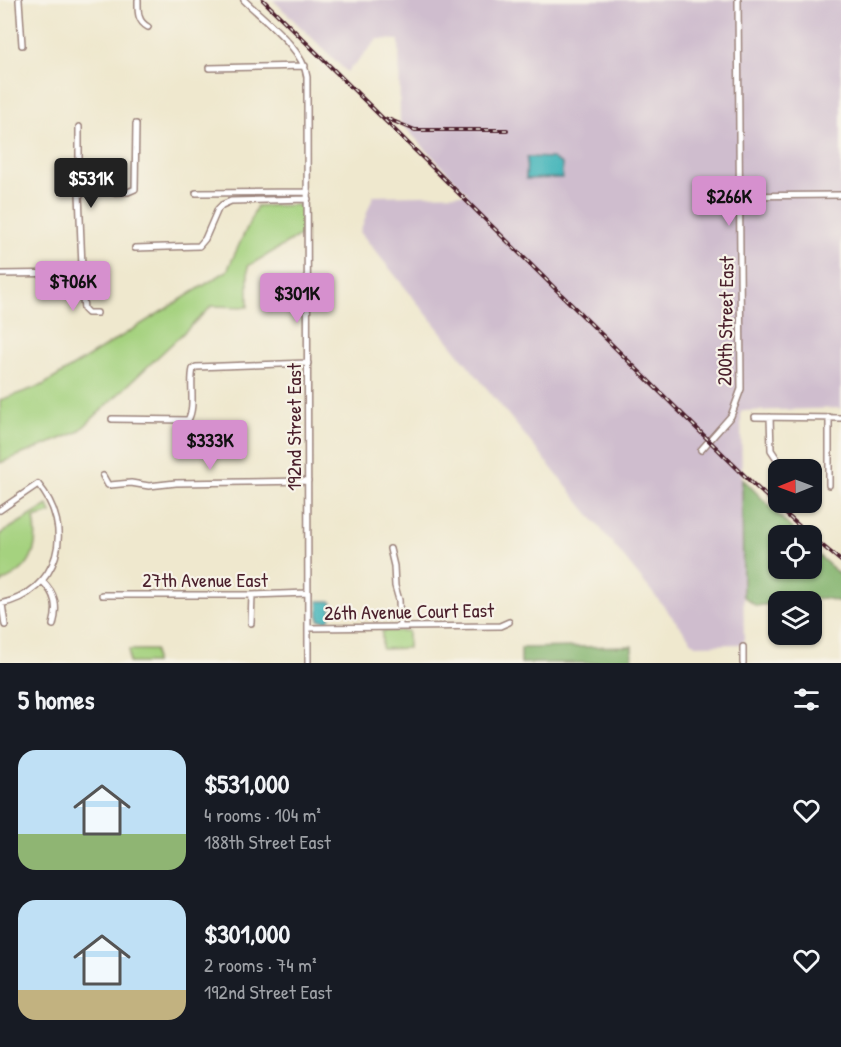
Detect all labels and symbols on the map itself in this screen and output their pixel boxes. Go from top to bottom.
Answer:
pin: $531K [49,158,133,209]
pin: $266K [687,176,771,227]
street label: 200th Street East [710,255,740,386]
pin: $706K [31,261,115,312]
pin: $301K [255,273,339,324]
street label: 192nd Street East [280,362,307,491]
pin: $333K [168,420,252,471]
north arrow [768,459,822,513]
street label: 27th Avenue East [142,566,269,593]
street label: 26th Avenue Court East [324,596,495,626]

